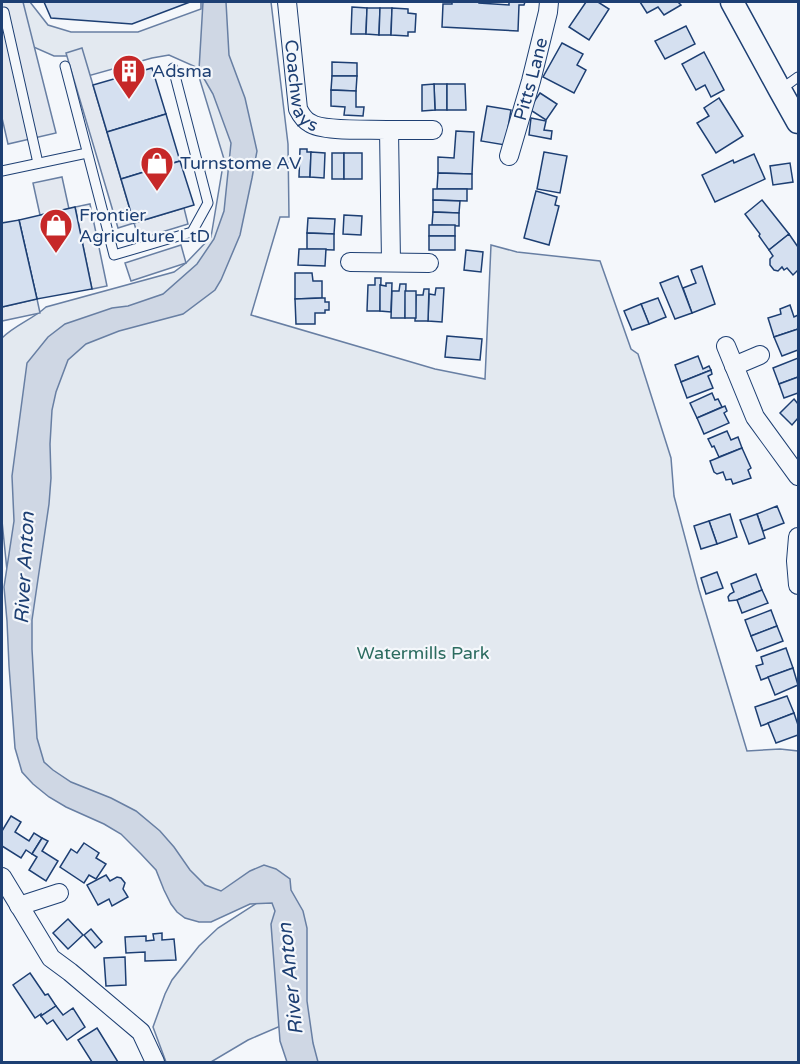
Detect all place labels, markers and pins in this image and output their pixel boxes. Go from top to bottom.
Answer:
building icon: Adsma [111,53,147,100]
place label: Adsma [152,60,212,82]
shop icon: Turnstome AV [139,145,175,192]
place label: Turnstome AV [180,152,302,174]
place label: Frontier Agriculture LtD [79,204,210,247]
shop icon: Frontier Agriculture LtD [38,207,74,254]

